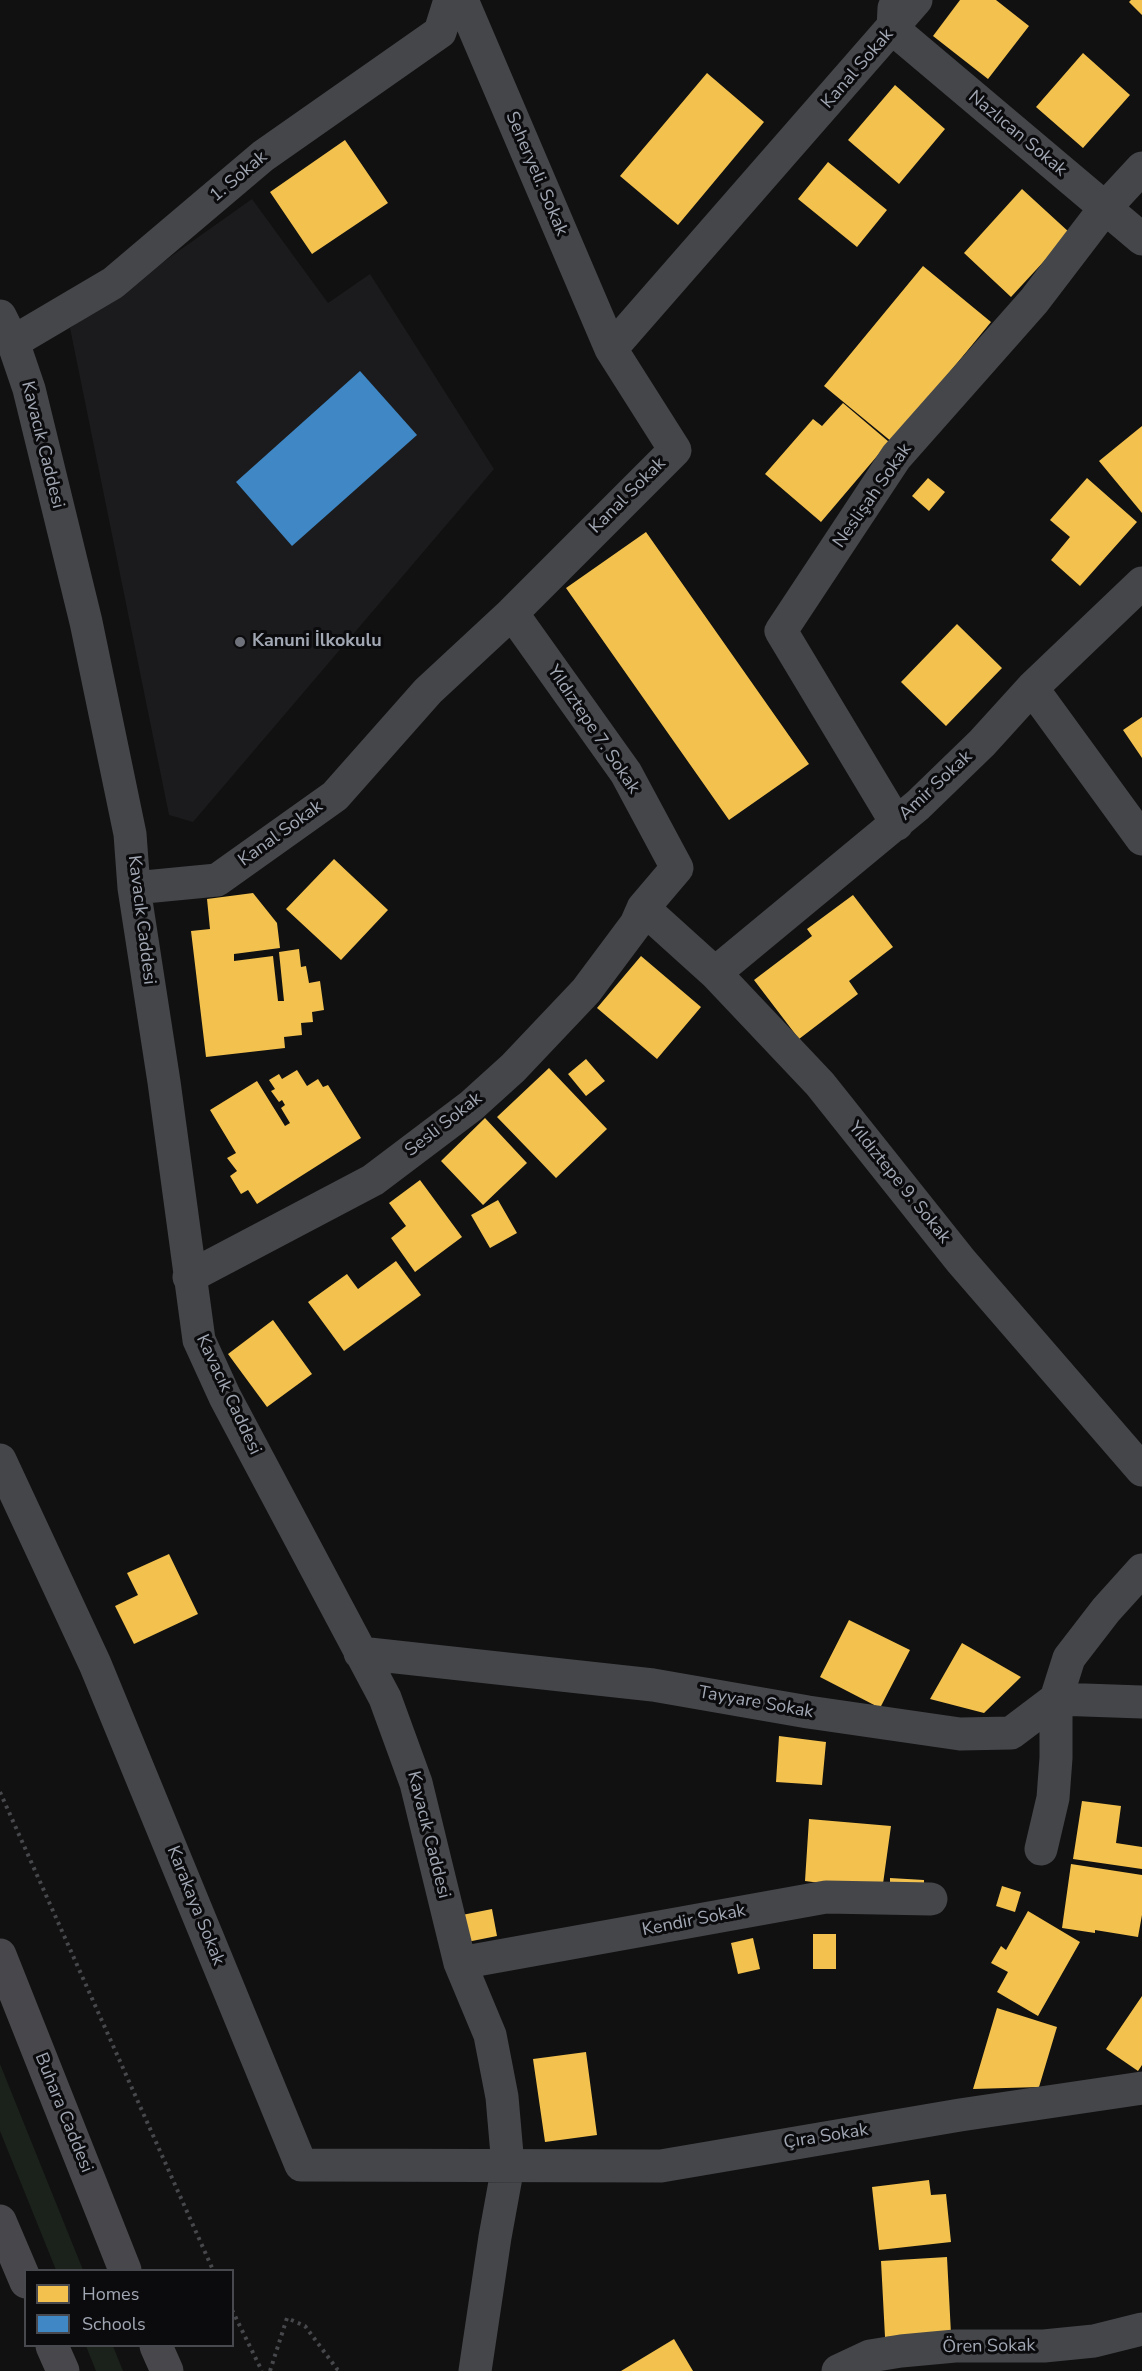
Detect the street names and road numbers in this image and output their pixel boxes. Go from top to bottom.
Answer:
street label: Kanal Sokak [817,25,899,113]
street label: Nazlıcan Sokak [963,87,1071,181]
street label: Seheryeli. Sokak [500,109,572,239]
street label: 1. Sokak [206,147,272,207]
street label: Kavacık Caddesi [16,379,68,511]
street label: Neslişah Sokak [829,440,917,552]
street label: Kanal Sokak [585,453,671,539]
street label: Yıldıztepe 7. Sokak [542,662,644,798]
street label: Amir Sokak [895,747,977,825]
street label: Kanal Sokak [235,796,327,872]
street label: Kavacık Caddesi [122,854,160,986]
street label: Sesli Sokak [401,1088,487,1162]
street label: Yıldıztepe 9. Sokak [843,1118,955,1248]
street label: Kavacık Caddesi [191,1331,265,1459]
street label: Tayyare Sokak [697,1682,815,1724]
street label: Kavacık Caddesi [402,1769,454,1901]
street label: Karakaya Sokak [161,1843,229,1969]
street label: Kendir Sokak [640,1900,748,1942]
street label: Buhara Caddesi [29,2050,97,2176]
street label: Çıra Sokak [782,2120,870,2154]
street label: Ören Sokak [942,2335,1036,2359]

